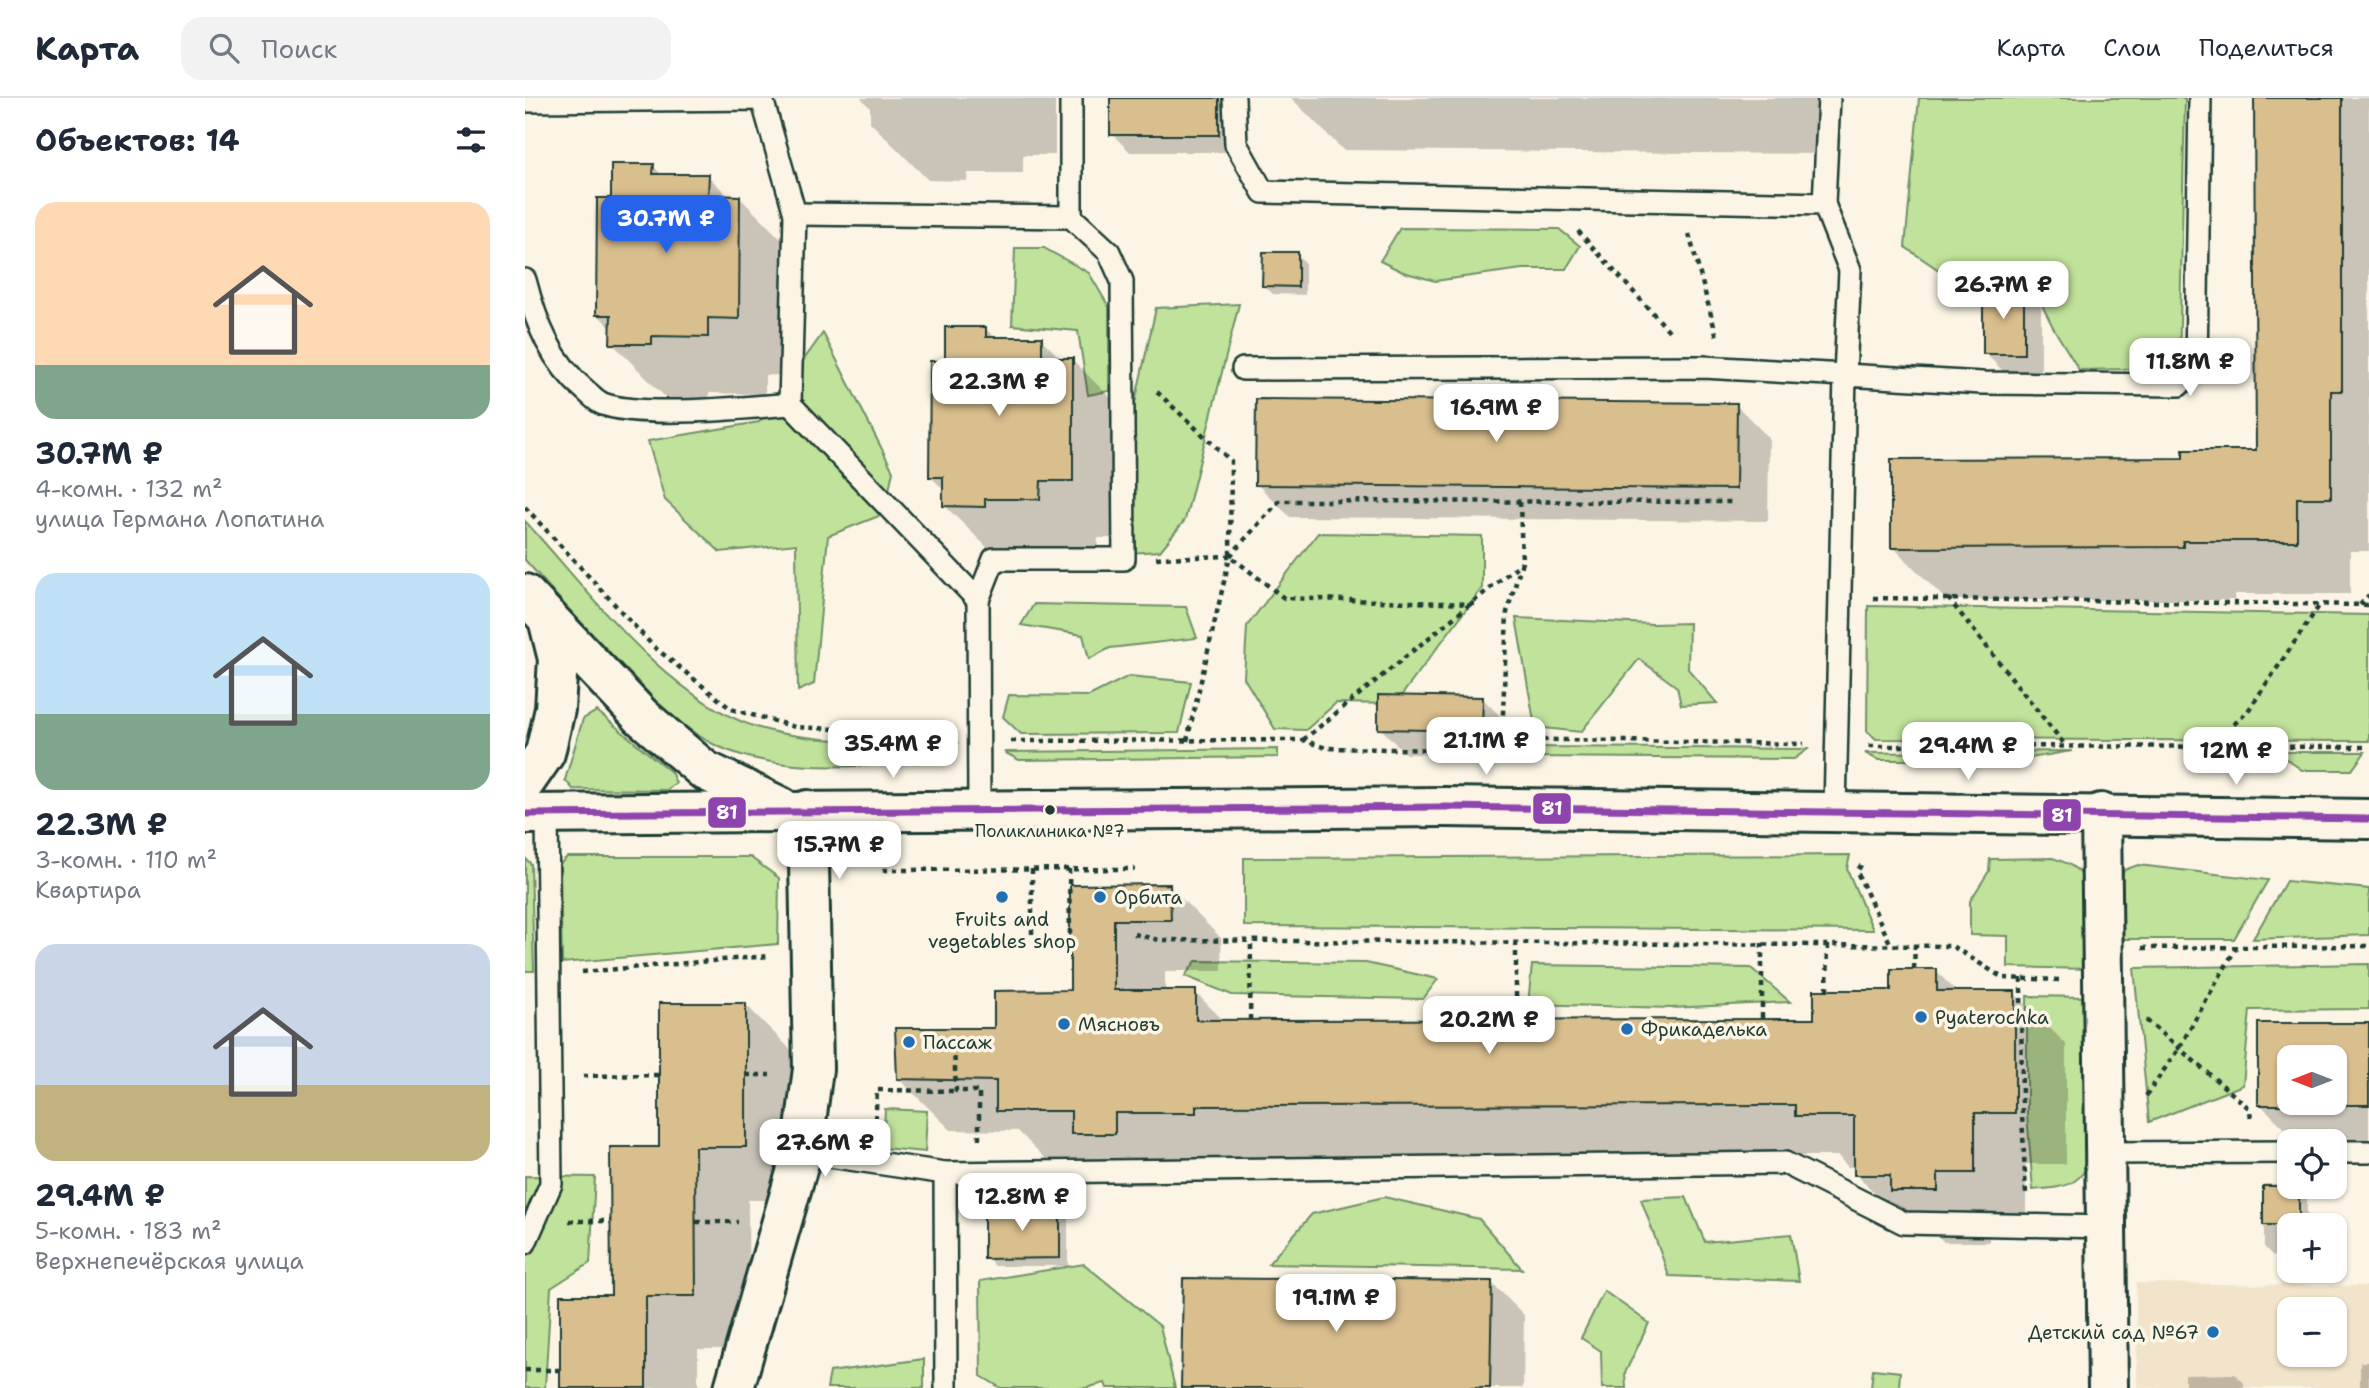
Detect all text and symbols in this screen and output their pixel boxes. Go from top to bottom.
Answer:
search box [181,17,671,80]
text: Карта [35,26,139,71]
icon: search [205,29,243,67]
text: Поиск [261,31,337,66]
text: Карта [1997,32,2065,64]
text: Слои [2103,32,2161,64]
text: Поделиться [2199,32,2334,64]
text: Объектов: 14 [35,120,240,161]
icon: filters [452,121,490,159]
pin: 30.7M ₽ [601,195,731,255]
text: 30.7M ₽ [617,203,715,233]
icon: home [200,247,326,373]
pin: 26.7M ₽ [1938,262,2068,321]
text: 26.7M ₽ [1953,269,2053,299]
pin: 11.8M ₽ [2125,338,2255,398]
text: 11.8M ₽ [2145,346,2235,376]
pin: 22.3M ₽ [934,358,1064,418]
text: 22.3M ₽ [948,366,1050,396]
pin: 16.9M ₽ [1431,384,1561,444]
text: 16.9M ₽ [1450,392,1542,422]
text: 30.7M ₽ [35,433,163,474]
text: 4-комн. · 132 m² [35,474,223,504]
text: улица Германа Лопатина [35,504,324,534]
icon: home [200,618,326,744]
pin: 21.1M ₽ [1421,718,1551,777]
pin: 35.4M ₽ [828,720,958,780]
pin: 29.4M ₽ [1903,722,2033,782]
text: 21.1M ₽ [1442,725,1530,755]
text: 35.4M ₽ [844,728,942,758]
pin: 12M ₽ [2187,728,2285,787]
text: 29.4M ₽ [1918,730,2018,760]
text: 12M ₽ [2199,735,2273,765]
line badge: 81 [1532,792,1572,825]
line badge: 81 [707,796,747,829]
text: 81 [1541,796,1563,821]
line badge: 81 [2042,798,2082,832]
text: 81 [716,800,738,825]
marker: Поликлиника №7 [1043,803,1057,817]
text: 81 [2051,803,2073,828]
text: 22.3M ₽ [35,804,168,845]
place label: Поликлиника №7 [975,820,1125,842]
pin: 15.7M ₽ [774,822,904,881]
text: 15.7M ₽ [793,829,885,859]
text: 3-комн. · 110 m² [35,845,217,875]
text: Квартира [35,875,141,905]
place label: Орбита [1114,885,1182,910]
marker: Fruits and vegetables shop [994,889,1010,905]
marker: Орбита [1092,889,1108,905]
place label: Fruits and vegetables shop [928,907,1076,954]
icon: home [200,989,326,1115]
pin: 20.2M ₽ [1424,996,1554,1056]
text: 20.2M ₽ [1439,1004,1539,1034]
place label: Pyaterochka [1935,1005,2049,1030]
marker: Pyaterochka [1913,1009,1929,1025]
place label: Мясновъ [1078,1012,1160,1037]
marker: Мясновъ [1056,1016,1072,1032]
place label: Фрикаделька [1641,1017,1767,1042]
marker: Фрикаделька [1619,1021,1635,1037]
place label: Пассаж [923,1030,992,1055]
marker: Пассаж [901,1034,917,1050]
north arrow [2277,1045,2347,1115]
map controls [2277,1045,2347,1367]
pin: 27.6M ₽ [760,1119,890,1179]
text: 27.6M ₽ [776,1127,874,1157]
button: locate [2277,1129,2347,1199]
pin: 12.8M ₽ [957,1174,1087,1233]
text: 29.4M ₽ [35,1175,165,1216]
text: 12.8M ₽ [974,1181,1070,1211]
button: + [2277,1213,2347,1283]
text: 5-комн. · 183 m² [35,1216,222,1246]
text: Верхнепечёрская улица [35,1246,304,1276]
pin: 19.1M ₽ [1271,1274,1401,1334]
text: 19.1M ₽ [1292,1282,1380,1312]
button: − [2277,1297,2347,1367]
place label: Детский сад №67 [2028,1320,2199,1345]
marker: Детский сад №67 [2205,1324,2221,1340]

